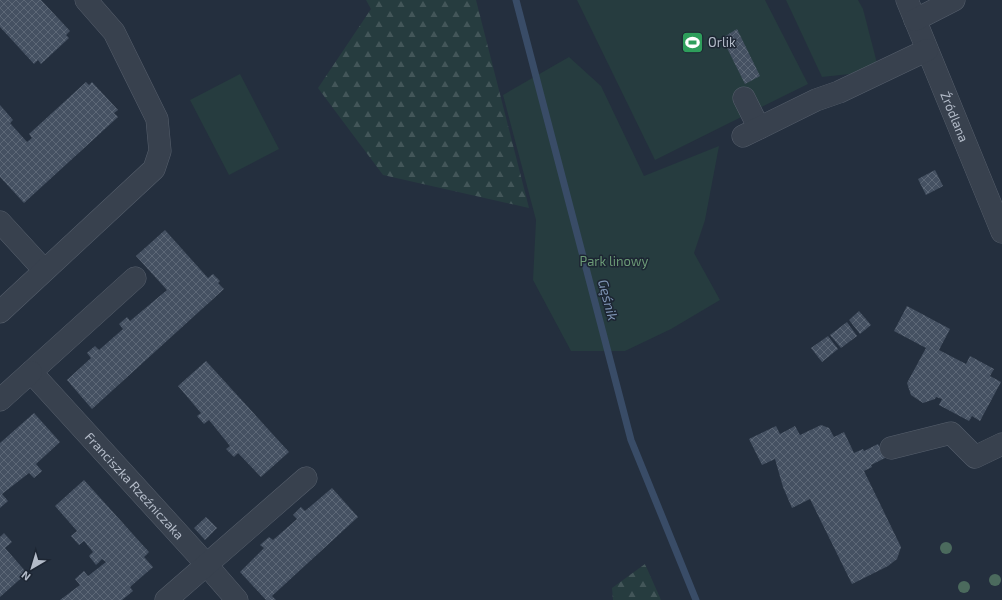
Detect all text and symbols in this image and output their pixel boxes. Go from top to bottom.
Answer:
sports icon: Orlik [679,29,705,55]
place label: Orlik [708,34,736,50]
street label: Źródlana [937,89,972,144]
park label: Park linowy [580,253,649,269]
water label: Gęśnik [595,277,622,322]
street label: Franciszka Rzeźniczaka [82,429,187,542]
north arrow [12,548,52,588]
text: N [18,569,33,584]

